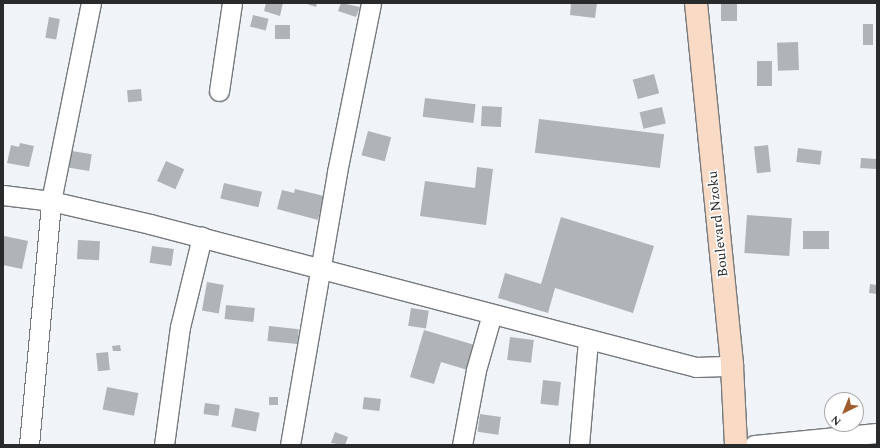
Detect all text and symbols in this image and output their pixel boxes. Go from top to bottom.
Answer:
street label: Boulevard Nzoku [704,170,732,278]
north arrow [824,392,864,432]
text: N [827,411,845,430]

